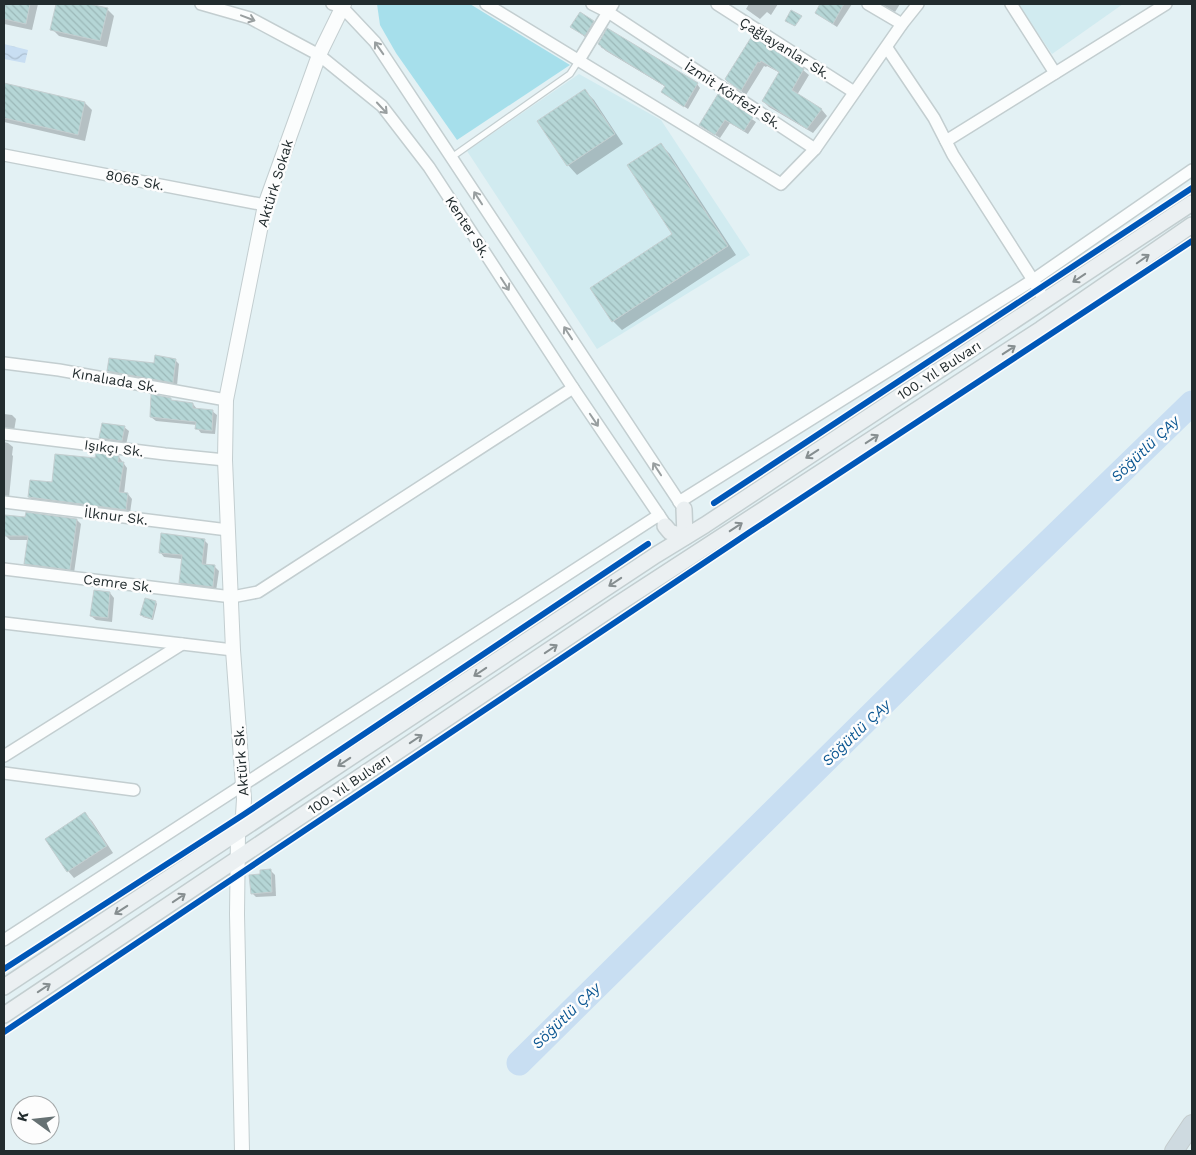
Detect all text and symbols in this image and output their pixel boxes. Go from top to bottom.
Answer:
one-way arrow [240,14,255,24]
street label: Çağlayanlar Sk. [737,14,833,82]
one-way arrow [374,41,384,55]
street label: İzmit Körfezi Sk. [682,58,784,132]
one-way arrow [376,102,388,114]
street label: Aktürk Sokak [254,137,296,229]
street label: 8065 Sk. [104,166,166,194]
one-way arrow [473,191,483,205]
street label: Kenter Sk. [442,193,494,261]
one-way arrow [1136,254,1150,264]
one-way arrow [1072,273,1086,283]
one-way arrow [500,277,510,291]
one-way arrow [563,326,573,340]
street label: 100. Yıl Bulvarı [894,337,984,403]
one-way arrow [1001,345,1015,355]
street label: Kınalıada Sk. [71,365,159,395]
water label: Söğütlü ÇAy [1107,411,1184,486]
one-way arrow [590,412,600,426]
one-way arrow [865,433,879,443]
street label: Işıkçı Sk. [83,436,145,460]
one-way arrow [805,450,819,460]
one-way arrow [652,462,662,476]
street label: İlknur Sk. [83,504,149,528]
one-way arrow [729,522,743,532]
street label: Cemre Sk. [82,571,154,595]
one-way arrow [608,577,622,587]
one-way arrow [544,644,558,654]
one-way arrow [473,667,487,677]
water label: Söğütlü ÇAy [818,695,895,770]
street label: Aktürk Sk. [231,725,251,797]
one-way arrow [409,734,423,744]
street label: 100. Yıl Bulvarı [305,750,393,818]
one-way arrow [338,757,352,767]
one-way arrow [172,892,186,902]
one-way arrow [115,905,129,915]
water label: Söğütlü ÇAy [528,978,605,1053]
one-way arrow [37,983,51,993]
north arrow [10,1095,60,1145]
text: K [13,1110,32,1123]

